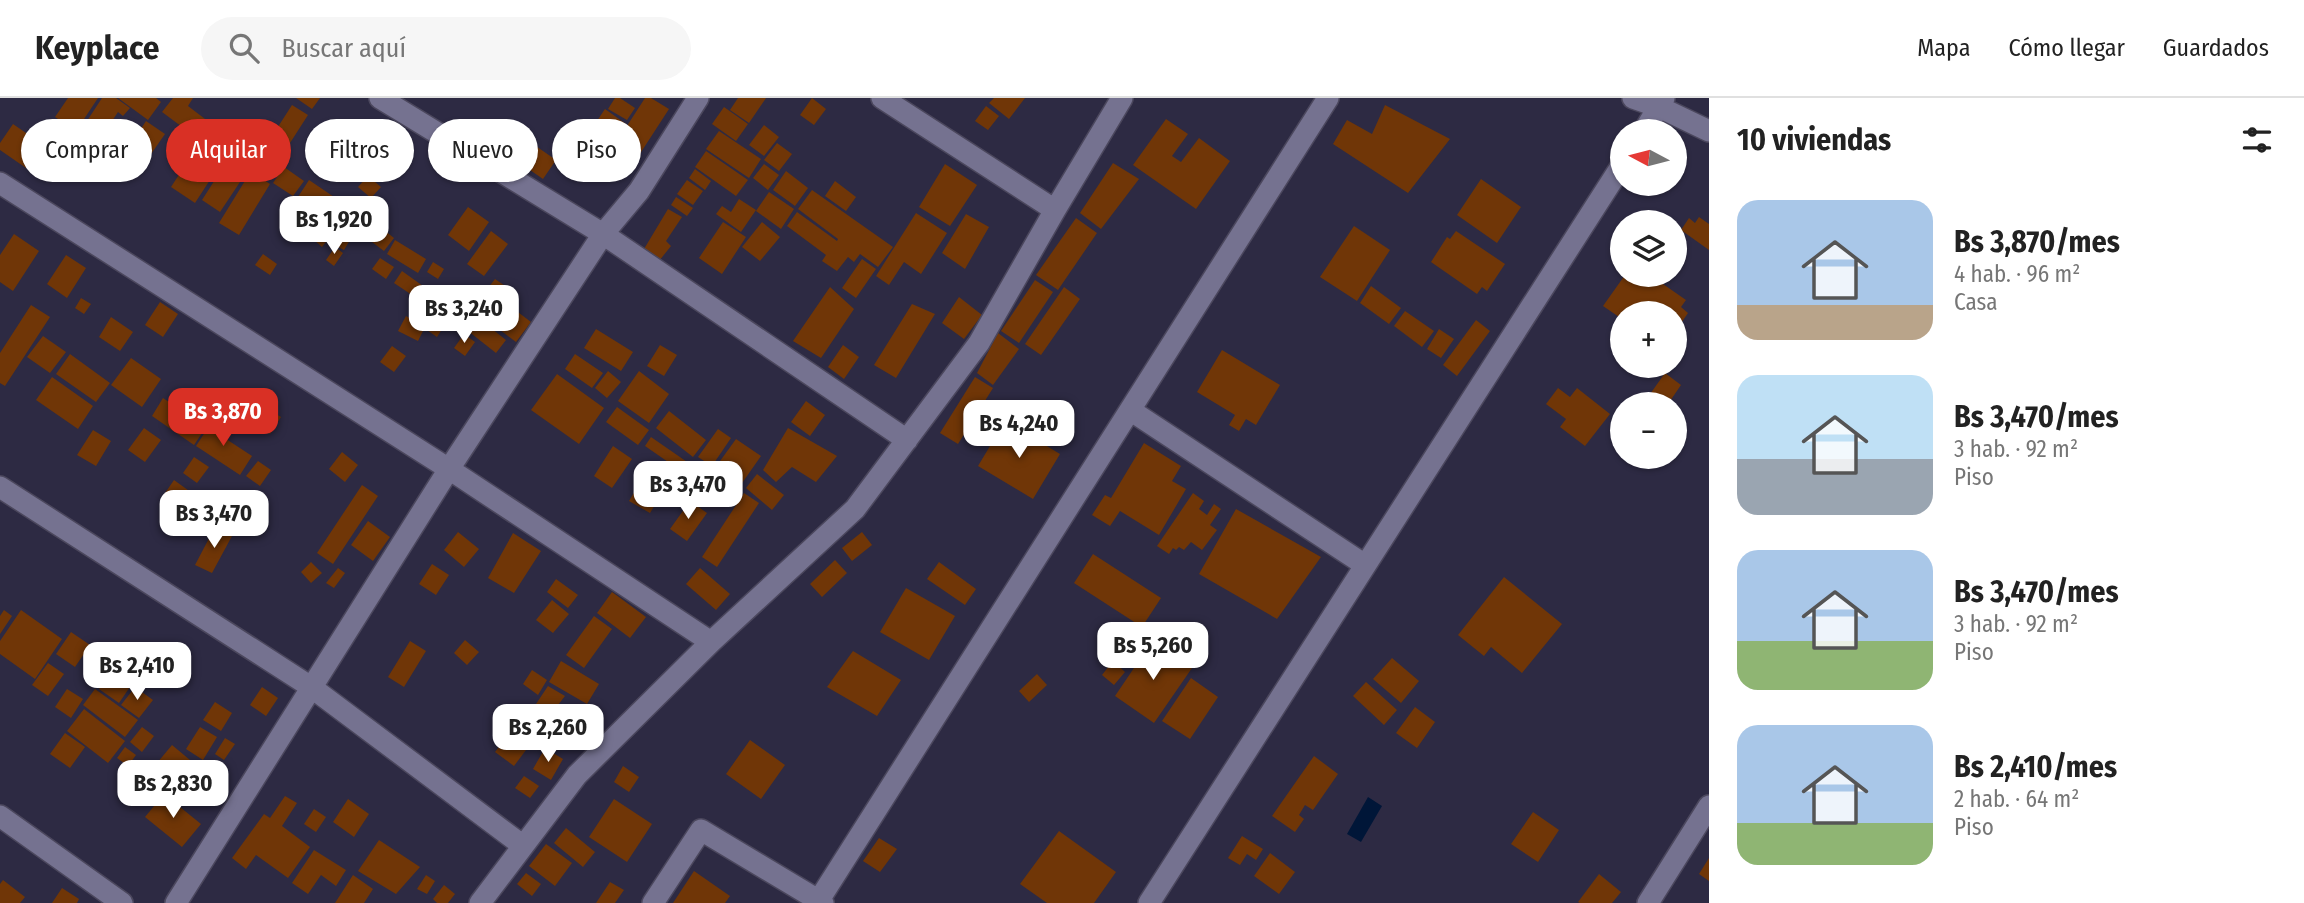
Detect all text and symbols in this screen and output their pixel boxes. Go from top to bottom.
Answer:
search box [201,17,691,80]
text: Keyplace [35,28,159,68]
icon: search [225,29,263,67]
text: Buscar aquí [281,33,406,64]
text: Mapa [1917,34,1970,62]
text: Cómo llegar [2008,34,2125,62]
text: Guardados [2163,34,2269,62]
chip: Comprar [21,119,152,182]
chip: Alquilar [166,119,291,182]
chip: Filtros [305,119,414,182]
chip: Nuevo [428,119,538,182]
chip: Piso [552,119,641,182]
north arrow [1610,119,1687,196]
map controls [1610,119,1687,469]
icon: filters [2238,121,2276,159]
text: 10 viviendas [1737,122,1891,158]
pin: Bs 1,920 [262,197,406,256]
text: Bs 1,920 [296,205,372,233]
button: layers [1610,210,1687,287]
text: Bs 3,870/mes [1954,224,2120,260]
icon: home [1793,228,1877,312]
text: 4 hab. · 96 m² [1954,260,2080,288]
pin: Bs 3,240 [392,286,536,345]
text: Casa [1954,288,1998,316]
text: Bs 3,240 [425,294,503,322]
button: + [1610,301,1687,378]
pin: Bs 3,870 [151,388,295,448]
button: − [1610,392,1687,469]
text: Bs 3,870 [184,397,262,425]
text: Bs 3,470/mes [1954,399,2119,435]
pin: Bs 4,240 [947,400,1091,460]
icon: home [1793,403,1877,487]
text: Bs 4,240 [979,409,1059,437]
text: 3 hab. · 92 m² [1954,435,2078,463]
pin: Bs 3,470 [616,462,760,521]
text: Piso [1954,463,1994,491]
text: Bs 3,470 [650,470,726,498]
pin: Bs 3,470 [142,490,286,550]
text: Bs 3,470 [176,499,252,527]
text: Bs 3,470/mes [1954,574,2119,610]
icon: home [1793,578,1877,662]
text: 3 hab. · 92 m² [1954,610,2078,638]
pin: Bs 5,260 [1081,622,1225,682]
text: Bs 5,260 [1113,631,1193,659]
text: Piso [1954,638,1994,666]
pin: Bs 2,410 [65,642,209,702]
text: Bs 2,410 [99,651,175,679]
pin: Bs 2,260 [476,704,620,764]
text: Bs 2,260 [509,713,587,741]
text: Bs 2,410/mes [1954,749,2117,785]
icon: home [1793,753,1877,837]
pin: Bs 2,830 [101,760,245,820]
text: Bs 2,830 [133,769,213,797]
text: 2 hab. · 64 m² [1954,785,2079,813]
text: Piso [1954,813,1994,841]

